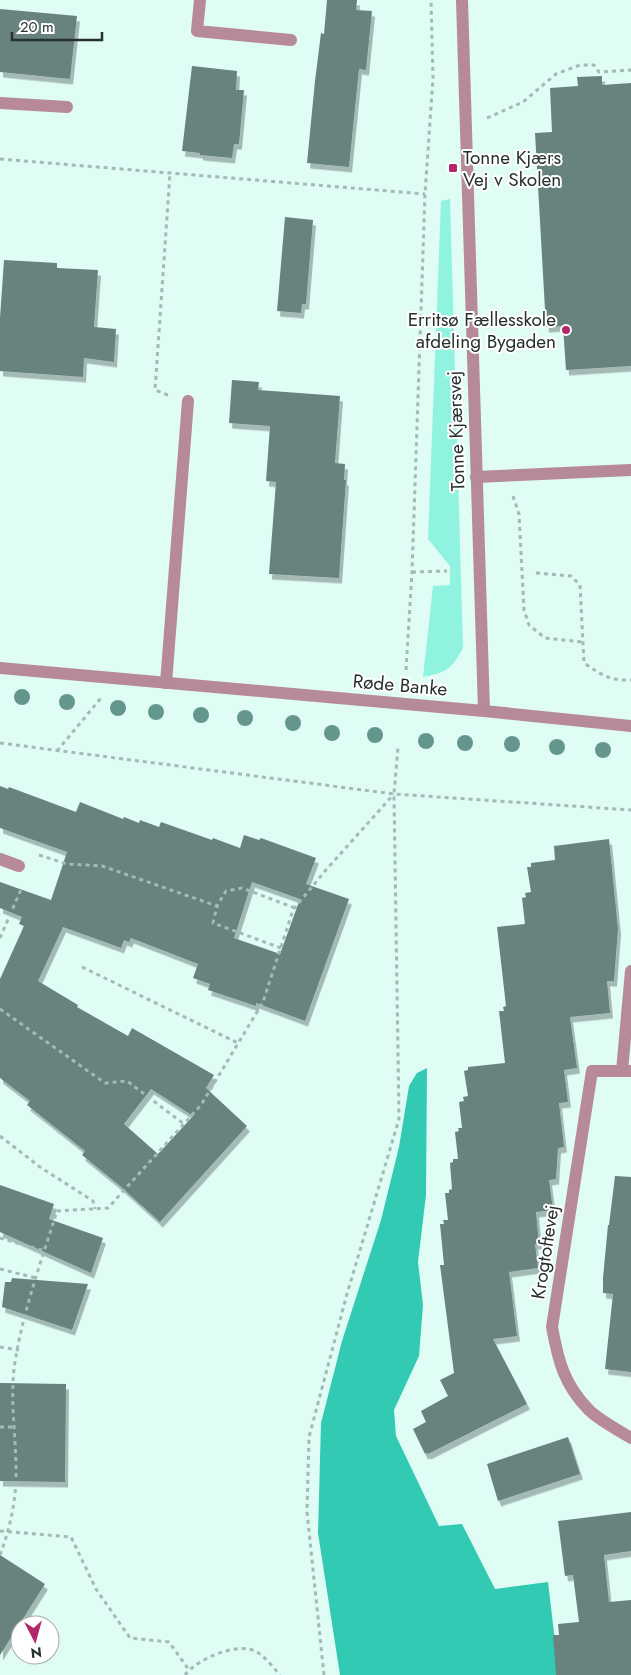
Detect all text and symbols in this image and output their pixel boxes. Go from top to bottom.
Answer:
scale bar [12,10,102,42]
text: 20 m [20,16,54,38]
place label: Tonne Kjærs Vej v Skolen [463,144,561,193]
marker: Tonne Kjærs Vej v Skolen [447,162,459,174]
place label: Erritsø Fællesskole afdeling Bygaden [408,306,556,355]
marker: Erritsø Fællesskole afdeling Bygaden [560,324,572,336]
street label: Tonne Kjærsvej [440,370,472,492]
street label: Røde Banke [352,667,449,703]
street label: Krogtoftevej [524,1203,566,1301]
north arrow [10,1615,60,1665]
text: N [30,1642,43,1663]

